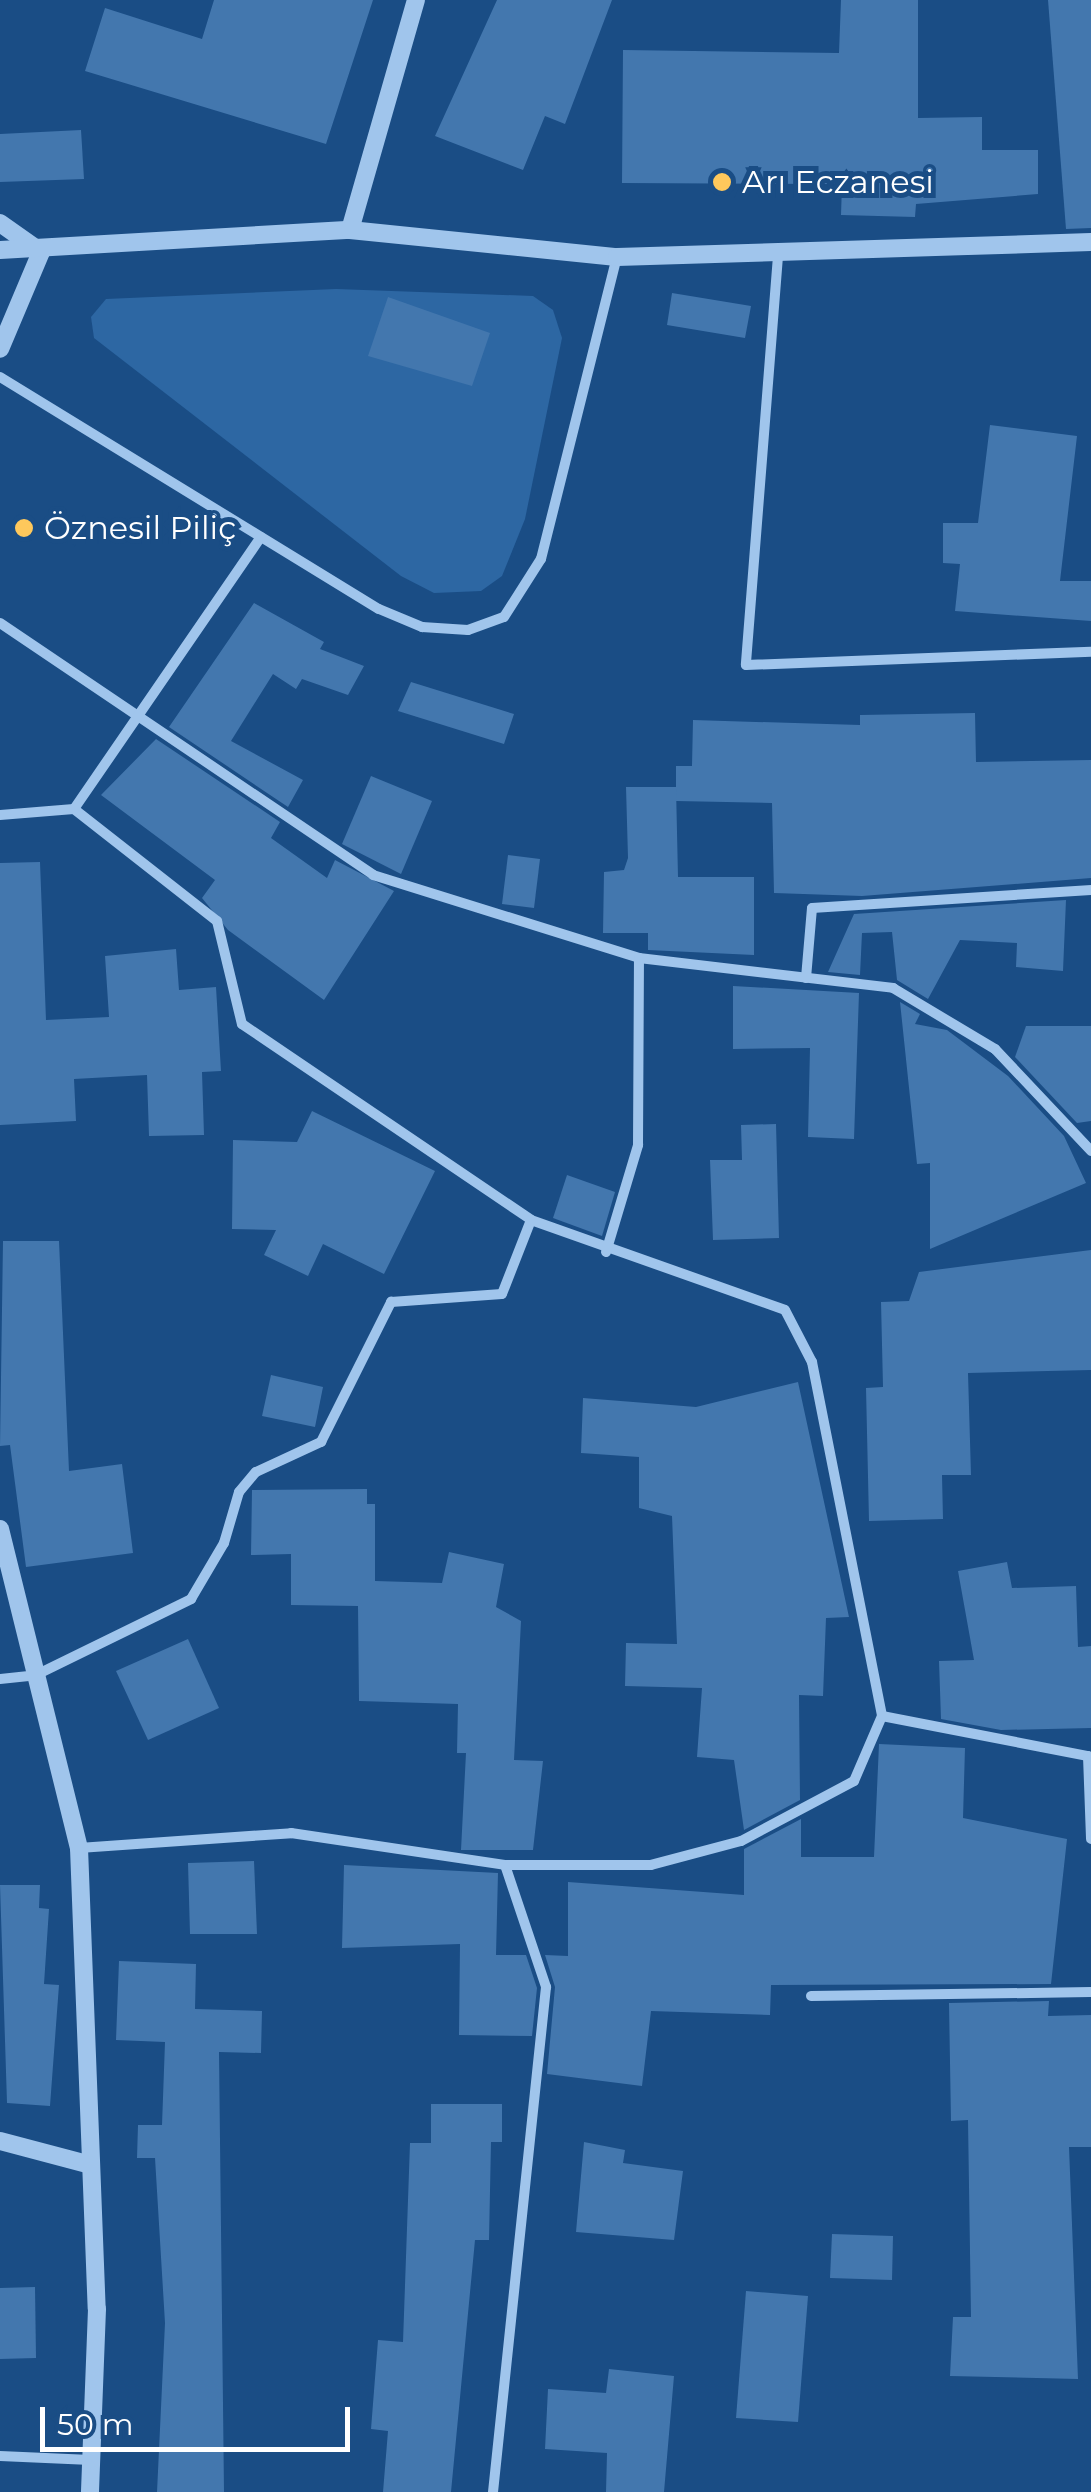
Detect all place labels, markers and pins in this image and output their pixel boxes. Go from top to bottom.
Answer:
place label: Arı Eczanesi [742,163,934,201]
marker: Arı Eczanesi [711,171,733,193]
place label: Öznesil Piliç [44,509,236,547]
marker: Öznesil Piliç [13,517,35,539]

